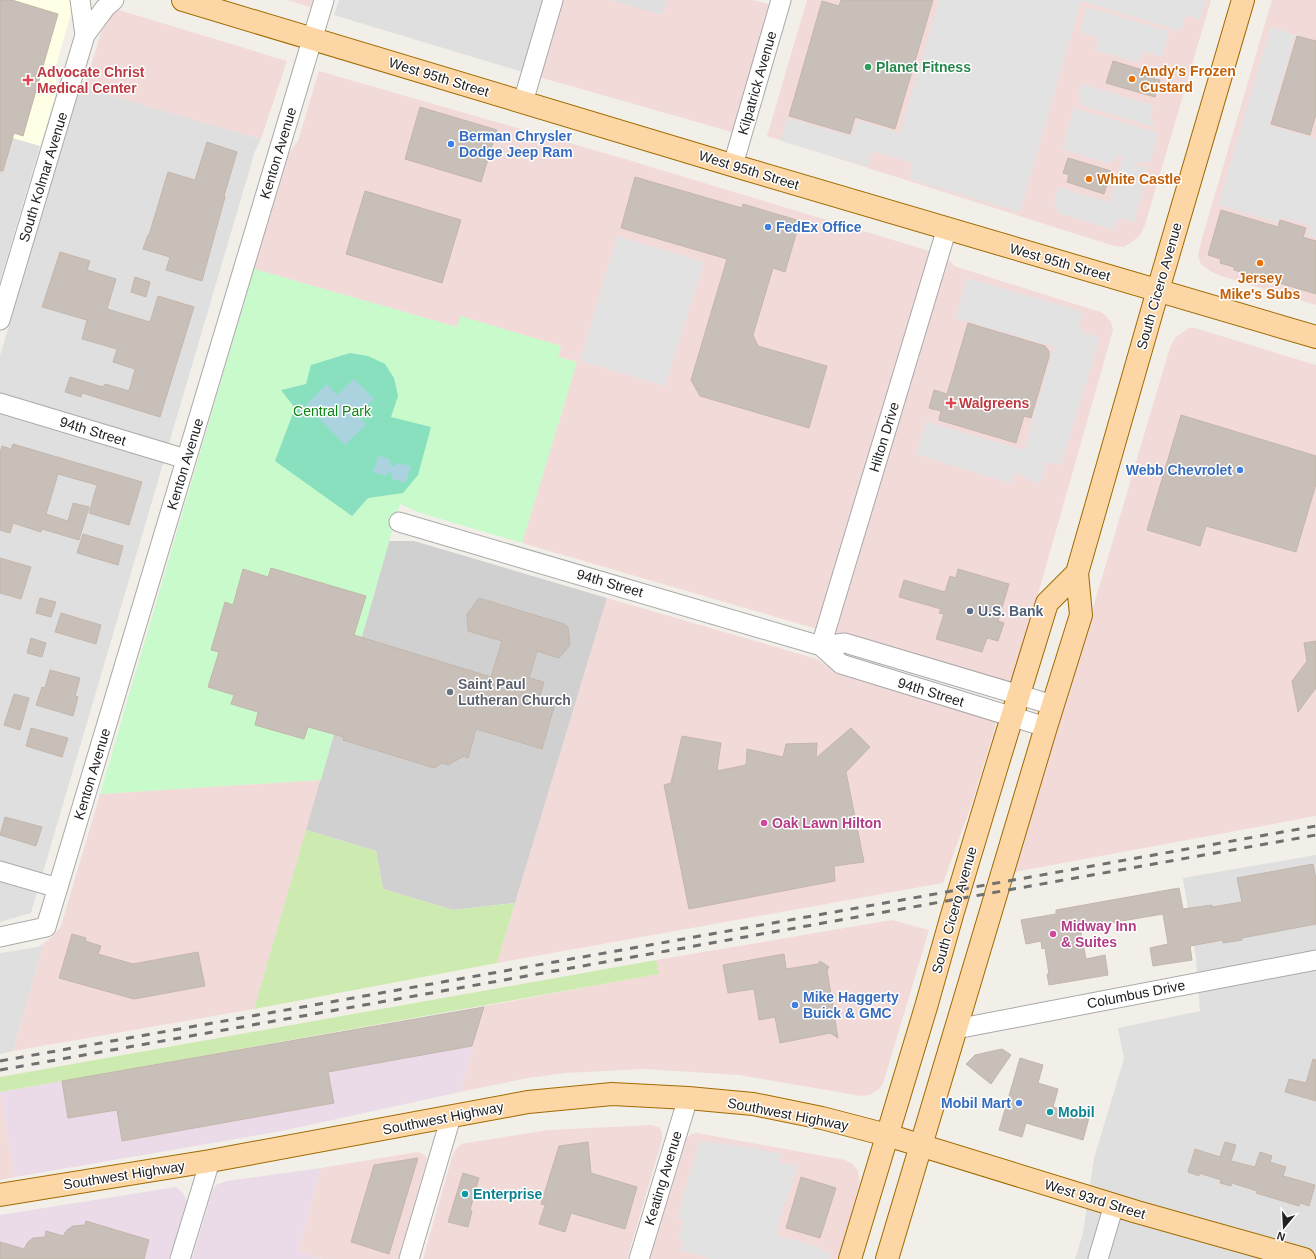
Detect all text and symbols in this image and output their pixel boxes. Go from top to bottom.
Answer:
street label: Kilpatrick Avenue [735,29,780,137]
street label: West 95th Street [387,54,491,100]
place label: Planet Fitness [876,59,971,75]
marker: Planet Fitness [863,62,873,72]
place label: Andy's Frozen Custard [1140,63,1236,95]
place label: Advocate Christ Medical Center [37,64,145,96]
marker: Advocate Christ Medical Center [22,74,34,86]
marker: Andy's Frozen Custard [1127,74,1137,84]
street label: Kenton Avenue [257,105,300,201]
street label: South Kolmar Avenue [16,110,70,244]
place label: Berman Chrysler Dodge Jeep Ram [459,128,573,160]
marker: Berman Chrysler Dodge Jeep Ram [446,139,456,149]
street label: West 95th Street [697,147,801,193]
place label: White Castle [1097,171,1181,187]
marker: White Castle [1084,174,1094,184]
place label: FedEx Office [776,219,862,235]
street label: South Cicero Avenue [1133,220,1185,351]
marker: FedEx Office [763,222,773,232]
street label: West 95th Street [1008,240,1112,284]
marker: Jersey Mike's Subs [1255,258,1265,268]
place label: Jersey Mike's Subs [1220,270,1300,302]
place label: Walgreens [959,395,1029,411]
marker: Walgreens [946,398,956,408]
street label: Hilton Drive [866,400,902,474]
park label: Central Park [293,403,372,419]
street label: 94th Street [58,413,128,449]
street label: Kenton Avenue [164,416,207,512]
place label: Webb Chevrolet [1126,462,1232,478]
marker: Webb Chevrolet [1235,465,1245,475]
street label: 94th Street [575,566,645,600]
place label: U.S. Bank [978,603,1044,619]
marker: U.S. Bank [965,606,975,616]
street label: 94th Street [896,674,966,710]
place label: Saint Paul Lutheran Church [458,676,571,708]
marker: Saint Paul Lutheran Church [445,687,455,697]
street label: Kenton Avenue [71,726,114,822]
place label: Oak Lawn Hilton [772,815,882,831]
marker: Oak Lawn Hilton [759,818,769,828]
street label: South Cicero Avenue [928,844,980,975]
place label: Midway Inn & Suites [1061,918,1136,950]
marker: Midway Inn & Suites [1048,929,1058,939]
street label: Columbus Drive [1086,977,1187,1011]
place label: Mike Haggerty Buick & GMC [803,989,899,1021]
marker: Mike Haggerty Buick & GMC [790,1000,800,1010]
street label: Southwest Highway [726,1094,850,1134]
place label: Mobil Mart [941,1095,1011,1111]
street label: Southwest Highway [381,1098,505,1138]
marker: Mobil Mart [1014,1098,1024,1108]
place label: Mobil [1058,1104,1095,1120]
marker: Mobil [1045,1107,1055,1117]
street label: Keating Avenue [641,1129,685,1227]
street label: Southwest Highway [62,1157,186,1193]
street label: West 93rd Street [1043,1176,1148,1222]
place label: Enterprise [473,1186,542,1202]
marker: Enterprise [460,1189,470,1199]
north arrow [1264,1207,1304,1247]
text: N [1275,1230,1287,1243]

